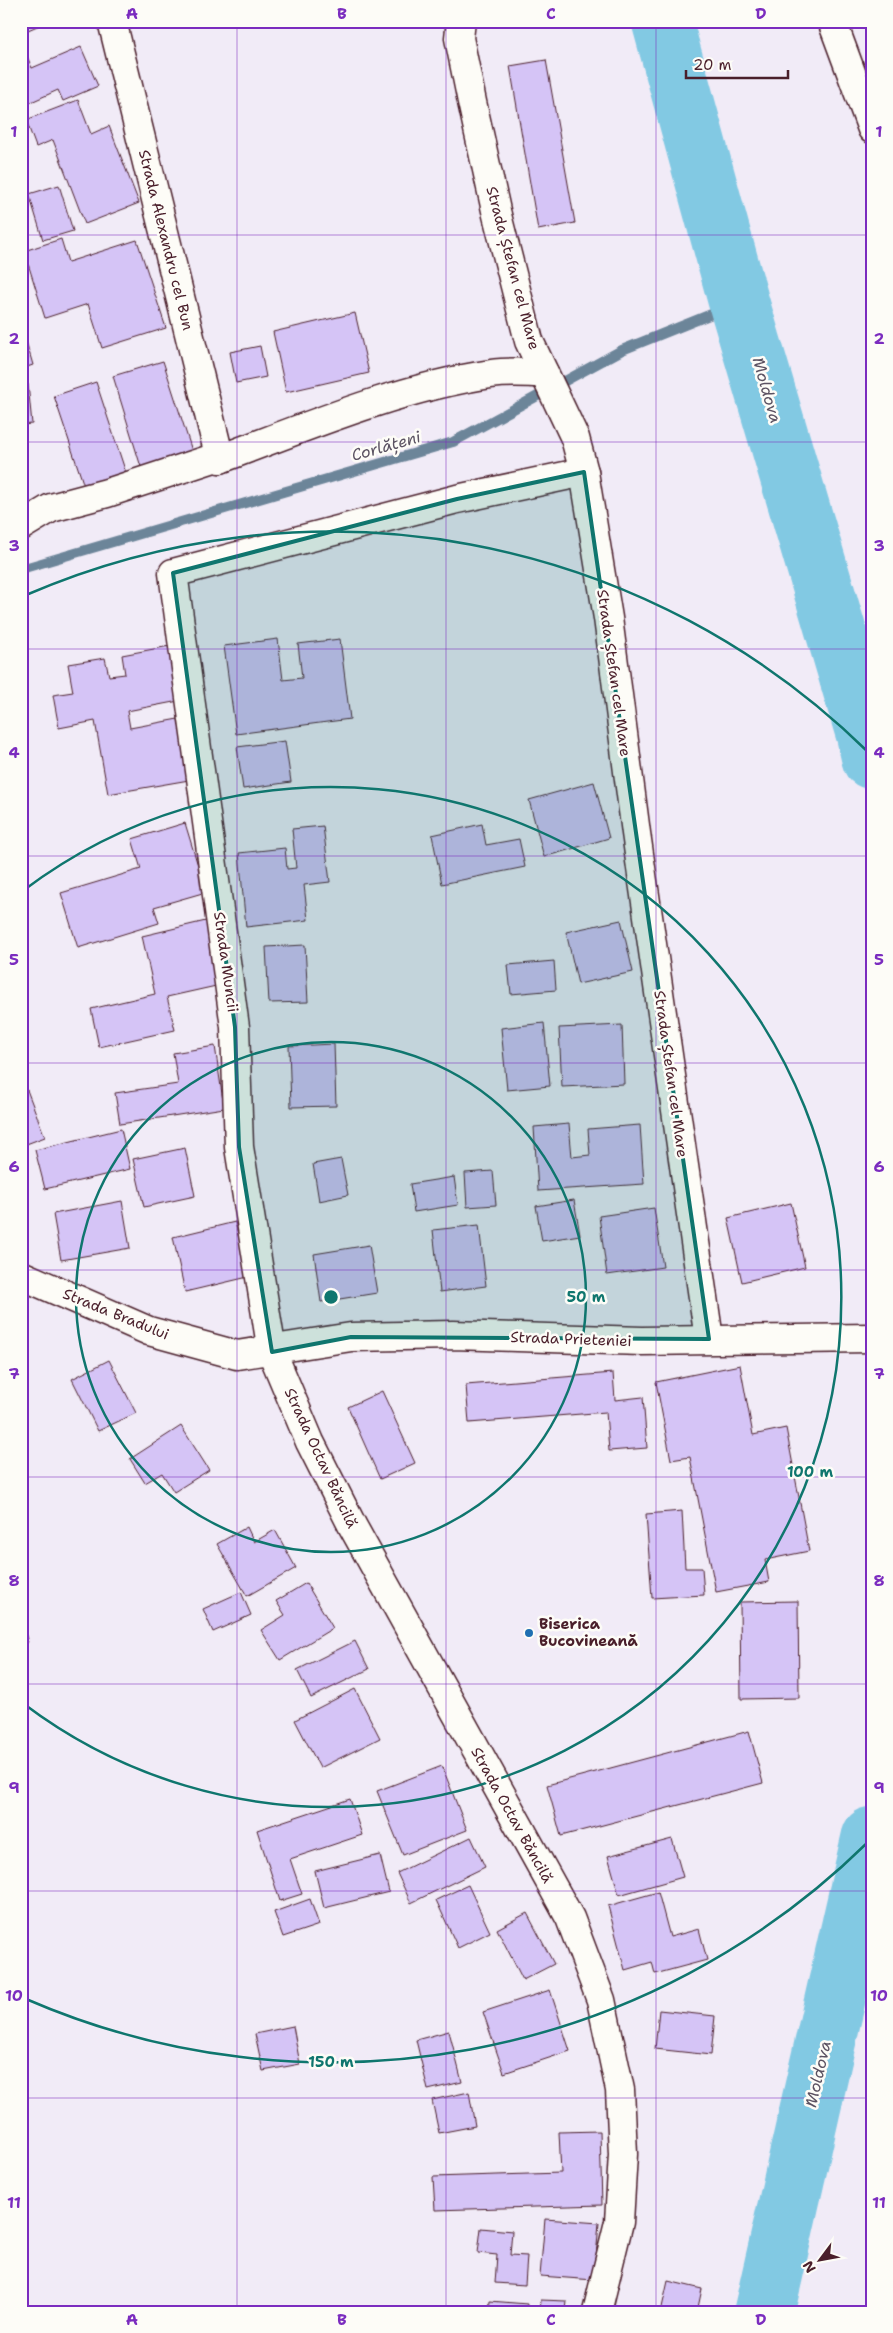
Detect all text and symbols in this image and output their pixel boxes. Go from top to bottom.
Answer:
text: A [126,3,138,24]
text: B [337,3,347,24]
text: C [546,3,556,24]
text: D [755,3,767,24]
scale bar [686,48,788,80]
text: 20 m [693,55,732,75]
text: 1 [10,121,18,142]
text: 1 [875,121,883,142]
street label: Strada Alexandru cel Bun [134,148,198,332]
street label: Strada Ștefan cel Mare [481,184,544,352]
text: 2 [8,328,20,349]
text: 2 [873,328,885,349]
water label: Moldova [748,355,786,425]
water label: Corlățeni [349,426,424,467]
text: 3 [8,535,20,556]
text: 3 [873,535,885,556]
street label: Strada Ștefan cel Mare [591,588,636,758]
text: 4 [8,742,20,763]
text: 4 [873,742,885,763]
street label: Strada Muncii [209,910,243,1014]
text: 5 [9,949,19,970]
text: 5 [874,949,884,970]
street label: Strada Ștefan cel Mare [648,989,693,1159]
text: 6 [8,1156,20,1177]
text: 6 [873,1156,885,1177]
street label: Strada Bradului [60,1284,172,1344]
text: 50 m [567,1287,606,1307]
centre of rings [322,1288,340,1306]
street label: Strada Prieteniei [510,1327,632,1351]
text: 7 [8,1363,20,1384]
text: 7 [873,1363,885,1384]
street label: Strada Octav Băncilă [280,1385,363,1532]
text: 100 m [787,1462,833,1482]
text: 8 [8,1570,20,1591]
text: 8 [873,1570,885,1591]
place label: Biserica Bucovineană [539,1614,639,1651]
marker: Biserica Bucovineană [523,1627,535,1639]
street label: Strada Octav Băncilă [466,1743,558,1887]
text: 9 [8,1777,20,1798]
text: 9 [873,1777,885,1798]
text: 10 [5,1985,23,2006]
text: 10 [870,1985,888,2006]
water label: Moldova [800,2039,836,2109]
text: 150 m [308,2052,354,2072]
text: 11 [7,2192,21,2213]
text: 11 [872,2192,886,2213]
north arrow [796,2236,846,2286]
text: N [798,2257,820,2276]
text: A [126,2309,138,2330]
text: B [337,2309,347,2330]
text: C [546,2309,556,2330]
text: D [755,2309,767,2330]

